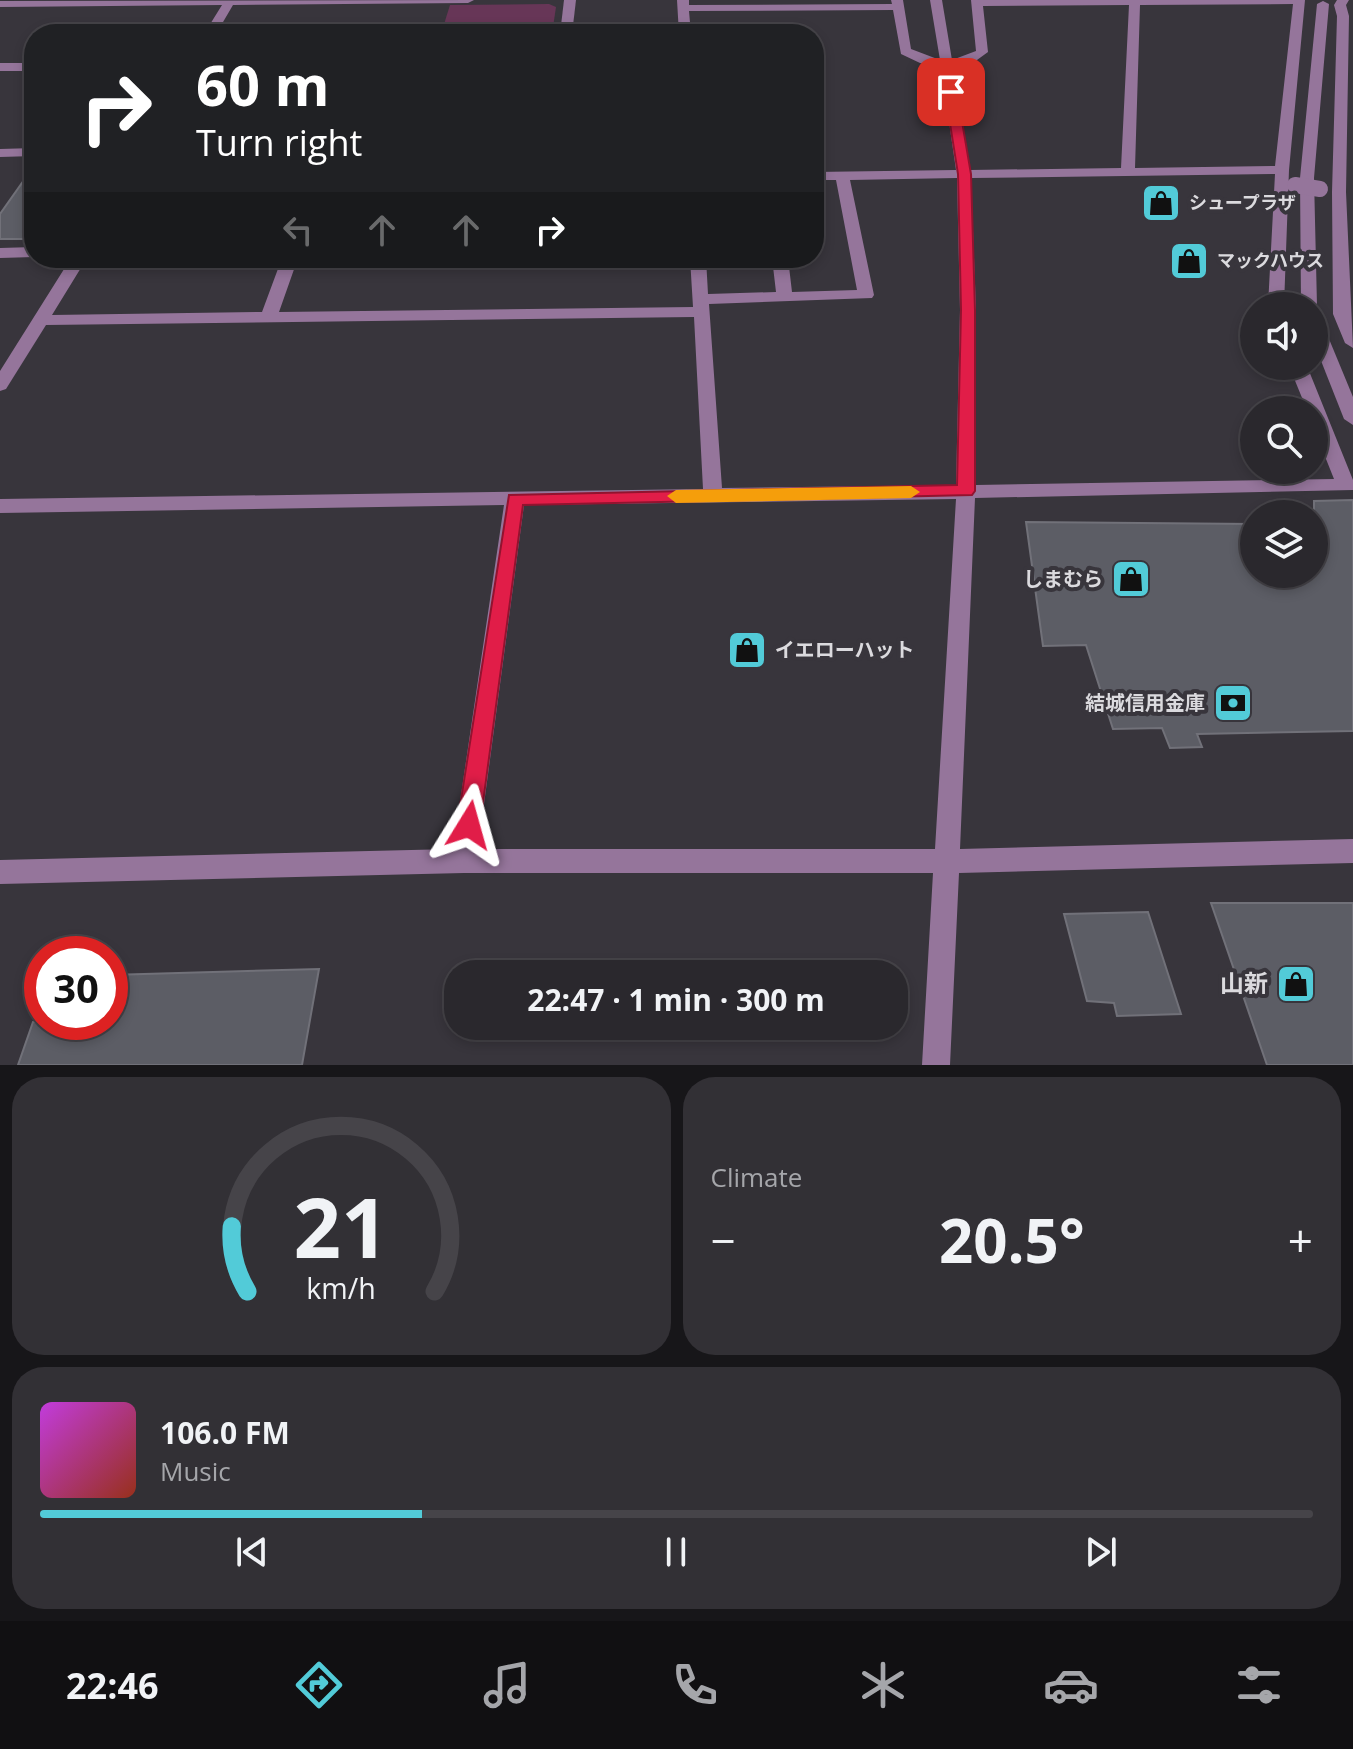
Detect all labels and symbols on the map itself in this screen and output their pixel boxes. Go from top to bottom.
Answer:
pin [917,58,985,126]
shop icon: シュープラザ [1140,182,1182,224]
place label: シュープラザ [1189,190,1296,214]
shop icon: マックハウス [1168,240,1210,282]
place label: マックハウス [1217,248,1324,272]
shop icon: しまむら [1110,558,1152,600]
place label: しまむら [1023,565,1103,592]
shop icon: イエローハット [726,629,768,671]
place label: イエローハット [775,636,914,663]
bank icon: 結城信用金庫 [1212,682,1254,724]
place label: 結城信用金庫 [1085,689,1205,716]
position arrow [427,783,511,867]
speed limit sign: 30 [24,936,128,1040]
shop icon: 山新 [1275,963,1317,1005]
place label: 山新 [1220,966,1268,999]

